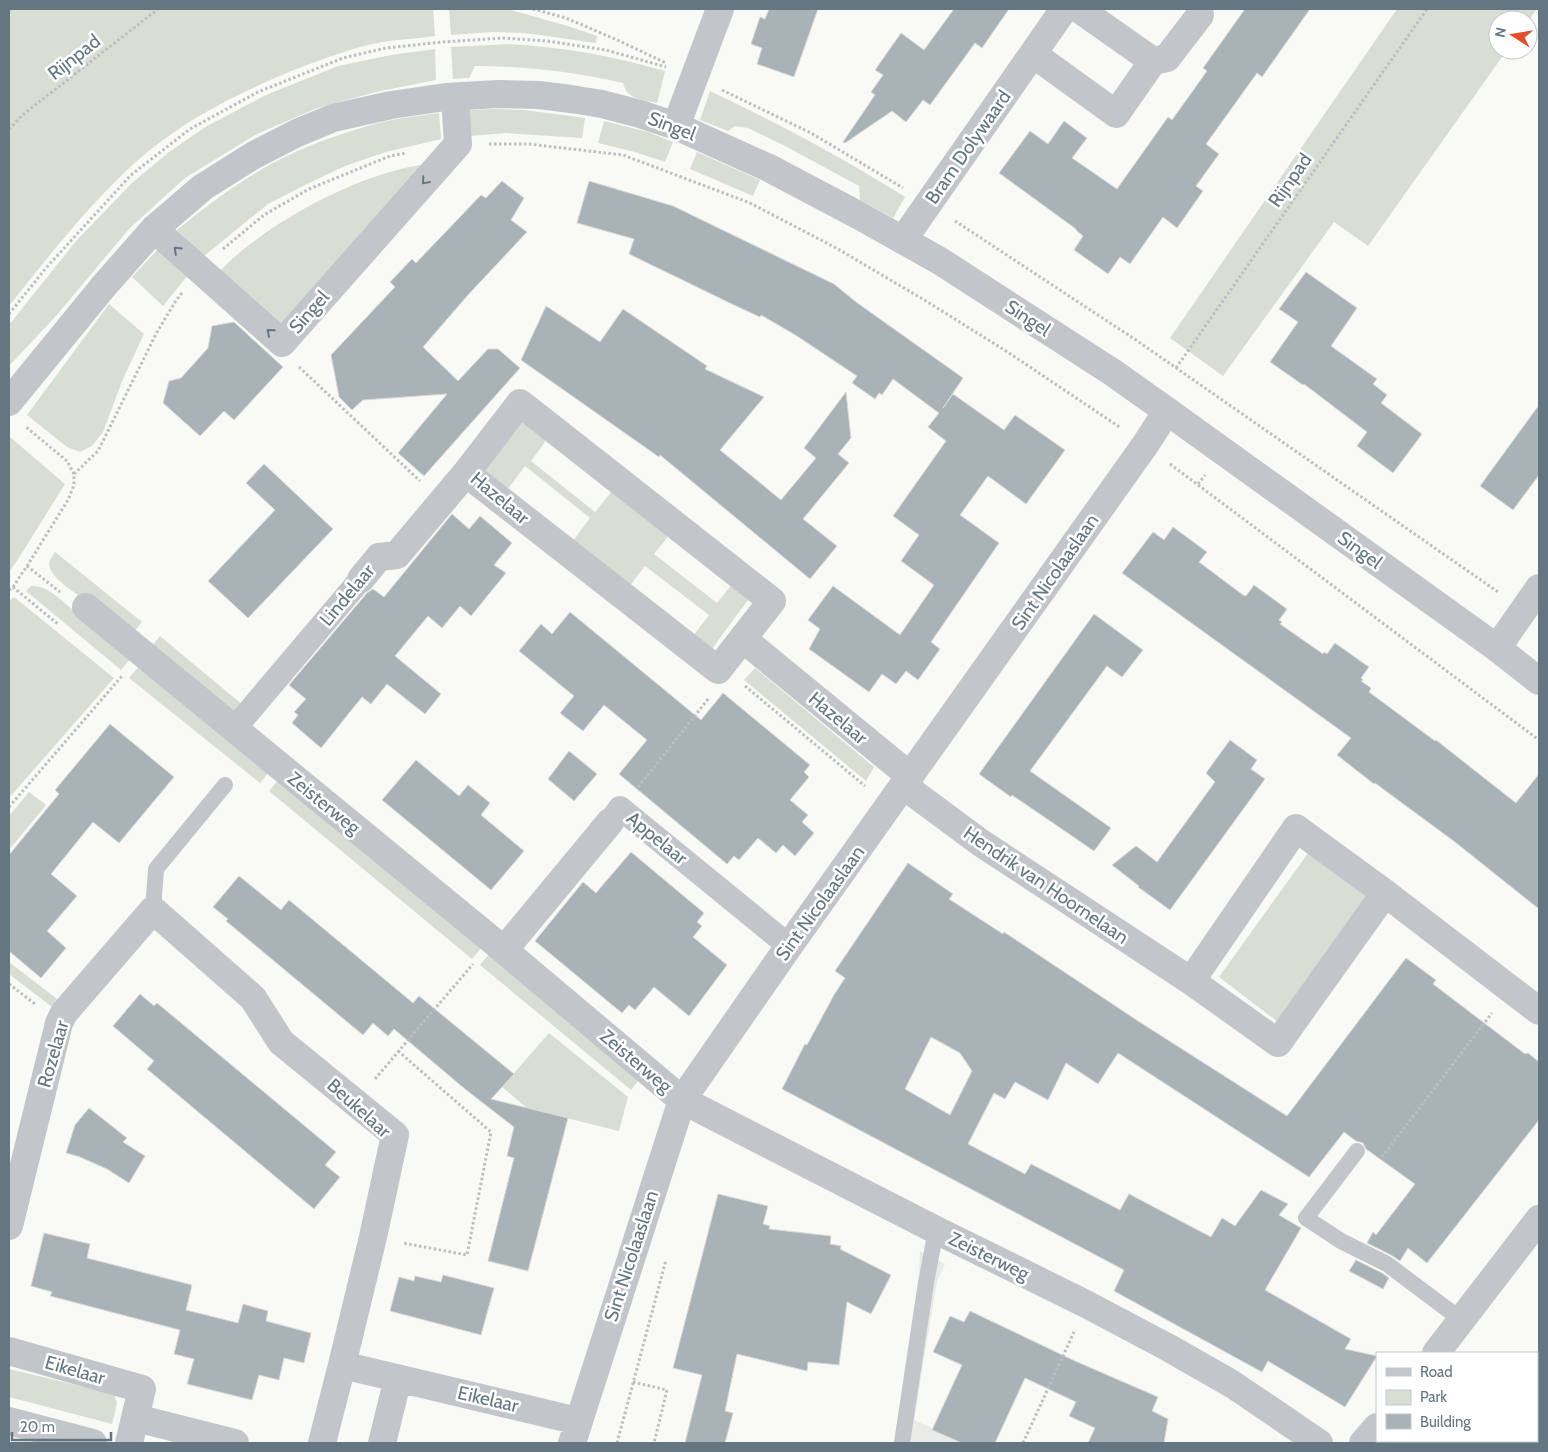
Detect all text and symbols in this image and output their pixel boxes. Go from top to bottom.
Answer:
north arrow [1488,10,1538,60]
text: N [1490,26,1510,39]
street label: Rijnpad [43,29,105,85]
street label: Bram Dolywaard [920,86,1016,208]
street label: Singel [645,106,700,146]
street label: Rijnpad [1263,149,1317,211]
one-way arrow [422,175,431,184]
one-way arrow [173,247,182,256]
street label: Singel [284,285,334,338]
street label: Singel [1001,295,1055,341]
one-way arrow [266,329,275,338]
street label: Hazelaar [466,467,534,529]
street label: Sint Nicolaaslaan [1006,510,1104,634]
street label: Singel [1333,526,1387,574]
street label: Lindelaar [315,560,379,630]
street label: Hazelaar [804,687,872,749]
street label: Zeisterweg [283,767,365,839]
street label: Appelaar [622,807,692,869]
street label: Hendrik van Hoornelaan [959,821,1133,949]
street label: Sint Nicolaaslaan [771,841,869,965]
street label: Rozelaar [32,1018,74,1090]
street label: Zeisterweg [596,1024,677,1098]
street label: Beukelaar [322,1073,396,1143]
street label: Sint Nicolaaslaan [599,1188,663,1324]
street label: Zeisterweg [945,1227,1033,1286]
street label: Eikelaar [42,1350,108,1390]
legend [1376,1352,1538,1442]
text: Road [1420,1363,1453,1381]
street label: Eikelaar [455,1381,521,1417]
text: Park [1420,1388,1447,1406]
scale bar [12,1410,111,1442]
text: Building [1420,1413,1471,1431]
text: 20 m [20,1418,55,1436]

